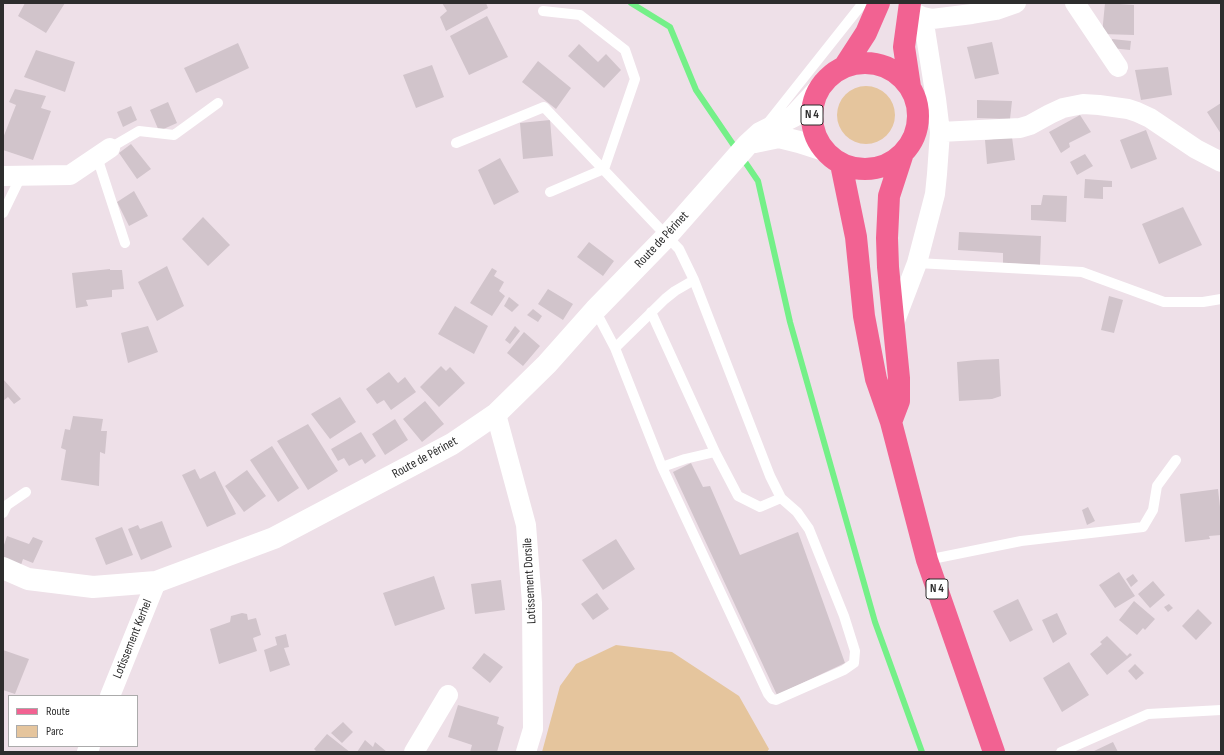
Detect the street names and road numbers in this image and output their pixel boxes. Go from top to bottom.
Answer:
road number: N 4 [801,105,823,125]
street label: Route de Périnet [632,208,692,272]
street label: Route de Périnet [390,434,460,482]
street label: Lotissement Dorsile [520,538,540,624]
road number: N 4 [926,579,948,599]
street label: Lotissement Kerhel [110,597,156,681]

